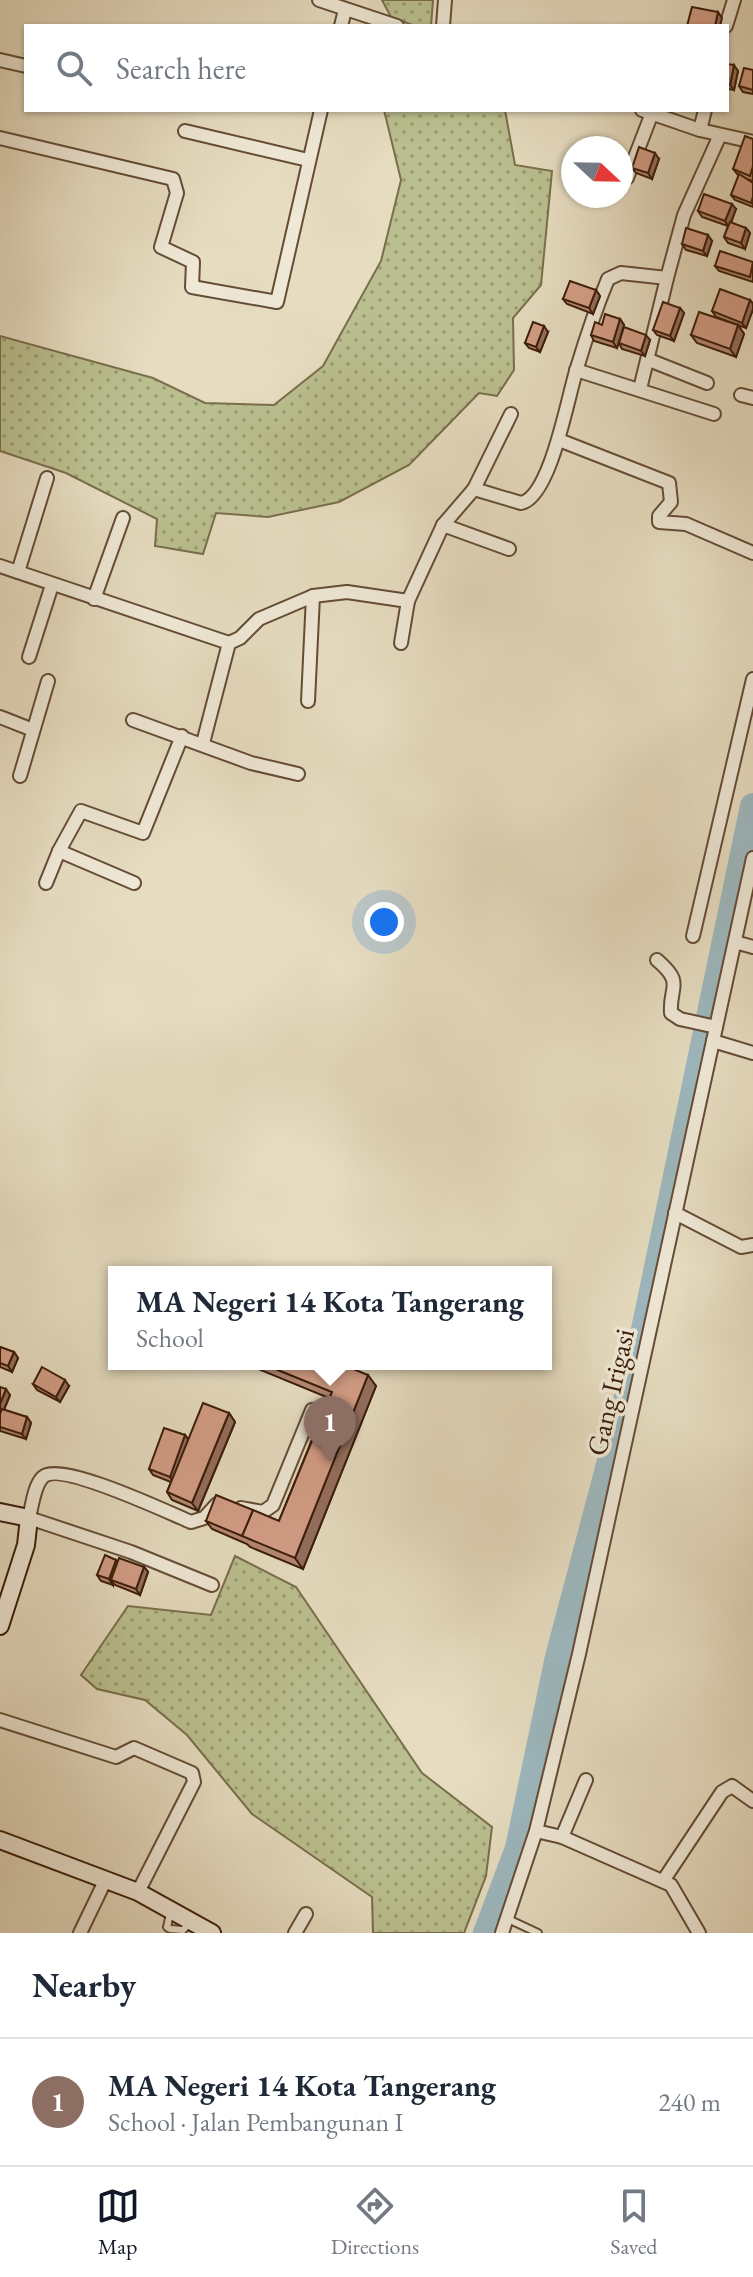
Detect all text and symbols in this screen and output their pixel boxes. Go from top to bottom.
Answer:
search box [24,24,729,112]
icon: search [52,46,96,90]
text: Search here [116,49,246,88]
north arrow [561,136,633,208]
your location [364,902,404,942]
popup [108,1266,552,1370]
text: MA Negeri 14 Kota Tangerang [136,1282,524,1321]
text: School [136,1321,204,1355]
street label: Gang Irigasi [578,1325,642,1459]
pin: 1 [304,1396,356,1462]
text: Nearby [32,1963,136,2007]
text: MA Negeri 14 Kota Tangerang [108,2066,496,2105]
text: 1 [51,2085,65,2119]
text: 240 m [658,2085,721,2119]
text: School · Jalan Pembangunan I [108,2105,403,2139]
tab: Map [96,2184,140,2261]
tab: Directions [331,2184,419,2261]
tab: Saved [610,2184,657,2261]

